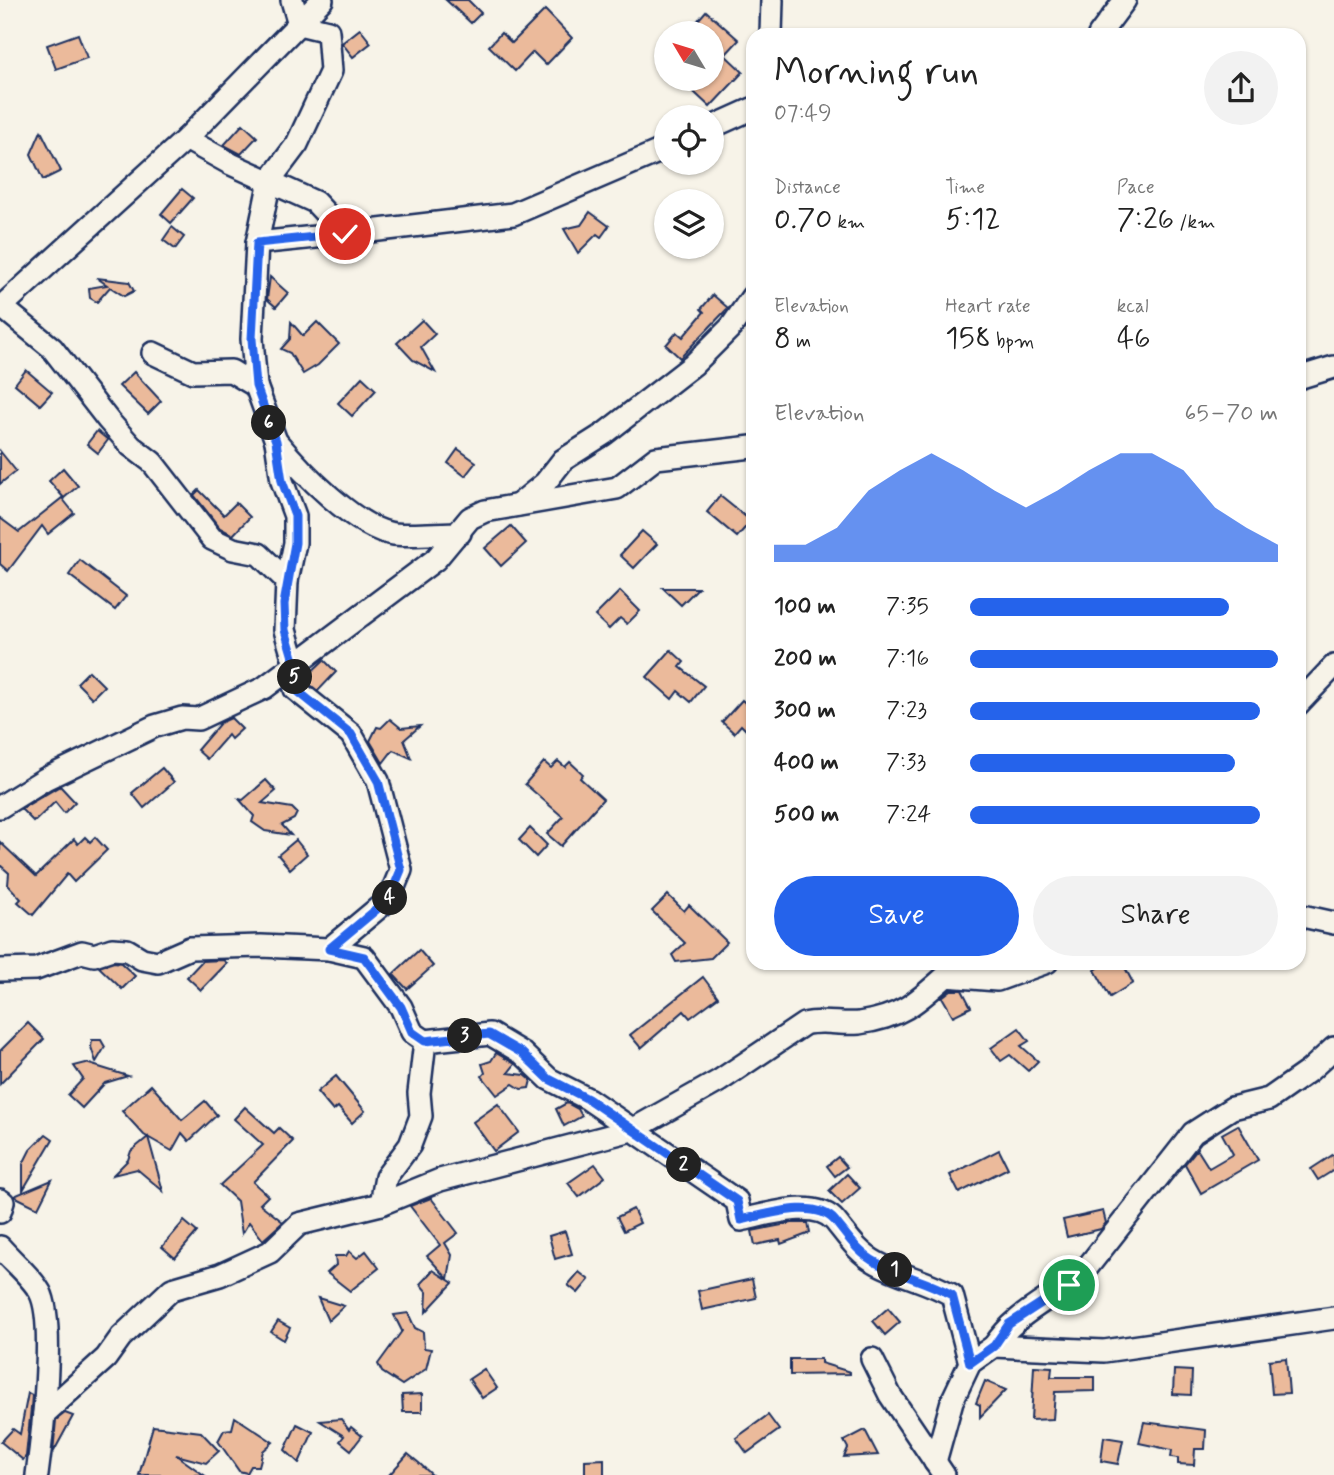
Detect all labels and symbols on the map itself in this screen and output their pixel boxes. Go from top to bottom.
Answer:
north arrow [654,21,724,91]
pin [315,204,375,264]
pin: 6 [252,406,286,440]
pin: 5 [278,660,312,694]
pin: 4 [372,880,408,916]
pin: 3 [448,1018,482,1054]
pin: 2 [666,1148,702,1182]
pin: 1 [878,1252,912,1288]
pin [1039,1255,1099,1315]

